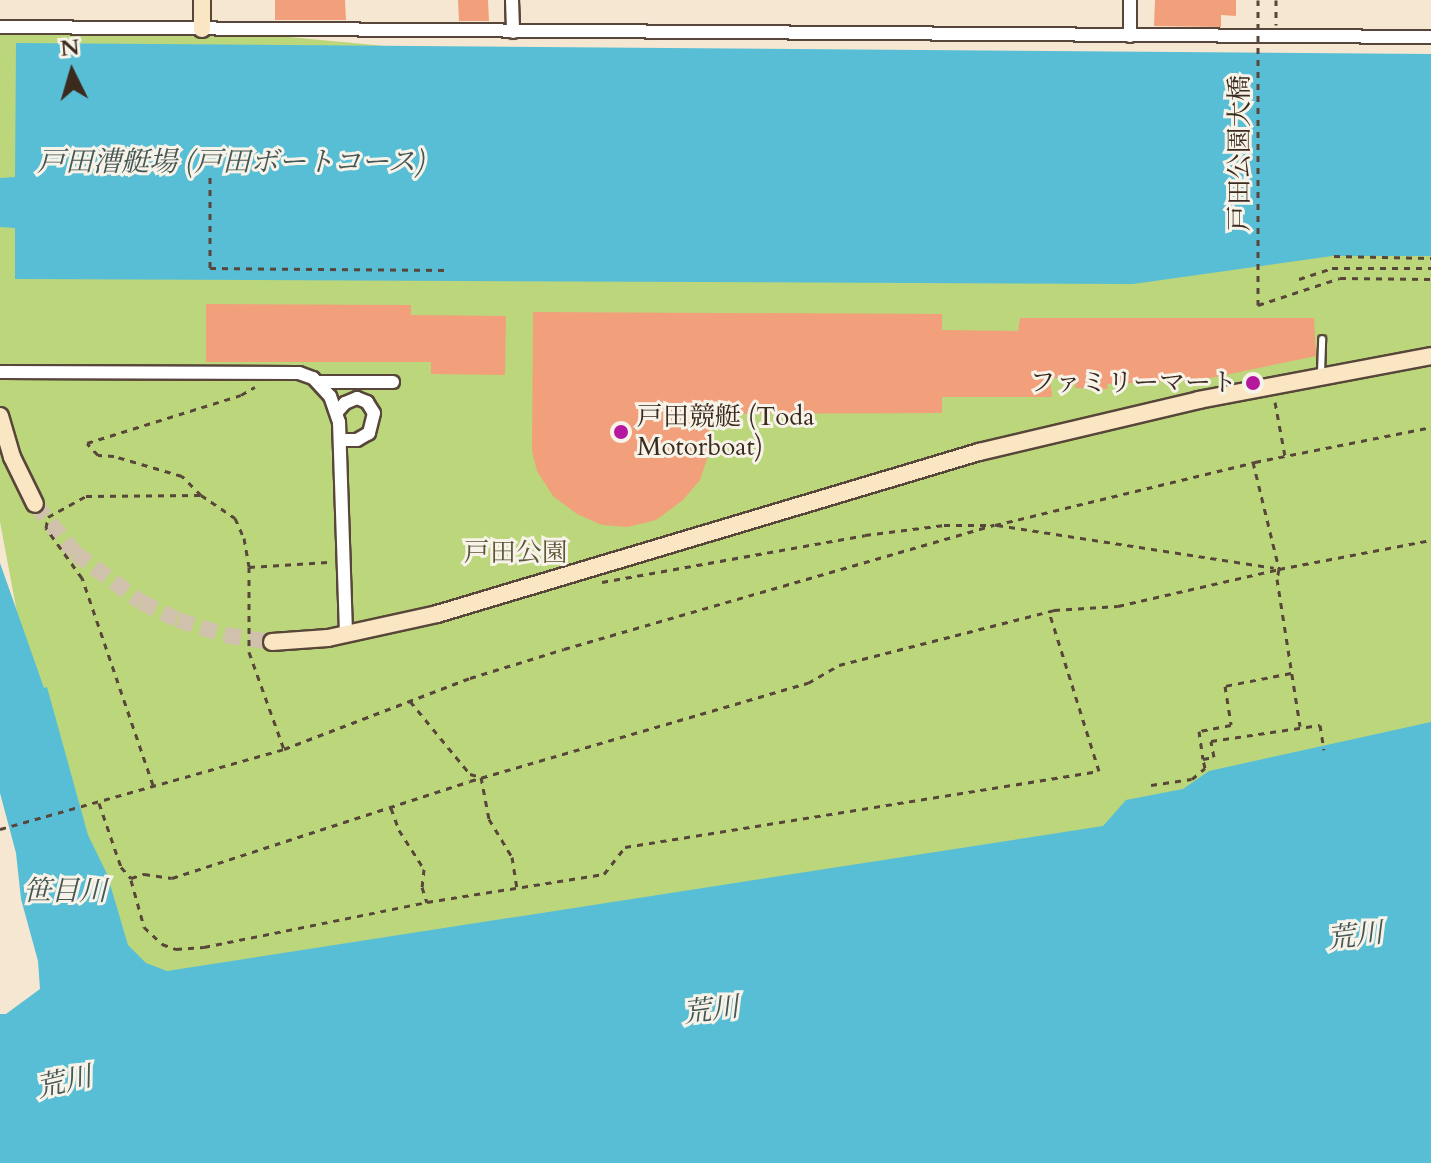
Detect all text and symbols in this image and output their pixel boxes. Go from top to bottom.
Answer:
north arrow [32,32,112,112]
text: N [59,32,81,64]
street label: 戸田公園大橋 [1224,75,1256,231]
water label: 戸田漕艇場 (戸田ボートコース) [36,145,426,179]
place label: ファミリーマート [1029,367,1237,399]
marker: ファミリーマート [1244,374,1262,392]
place label: 戸田競艇 (Toda Motorboat) [637,401,814,462]
marker: 戸田競艇 (Toda Motorboat) [612,423,630,441]
park label: 戸田公園 [464,537,568,569]
water label: 笹目川 [23,874,107,908]
water label: 荒川 [1325,916,1385,956]
water label: 荒川 [681,990,741,1030]
water label: 荒川 [33,1059,95,1105]

